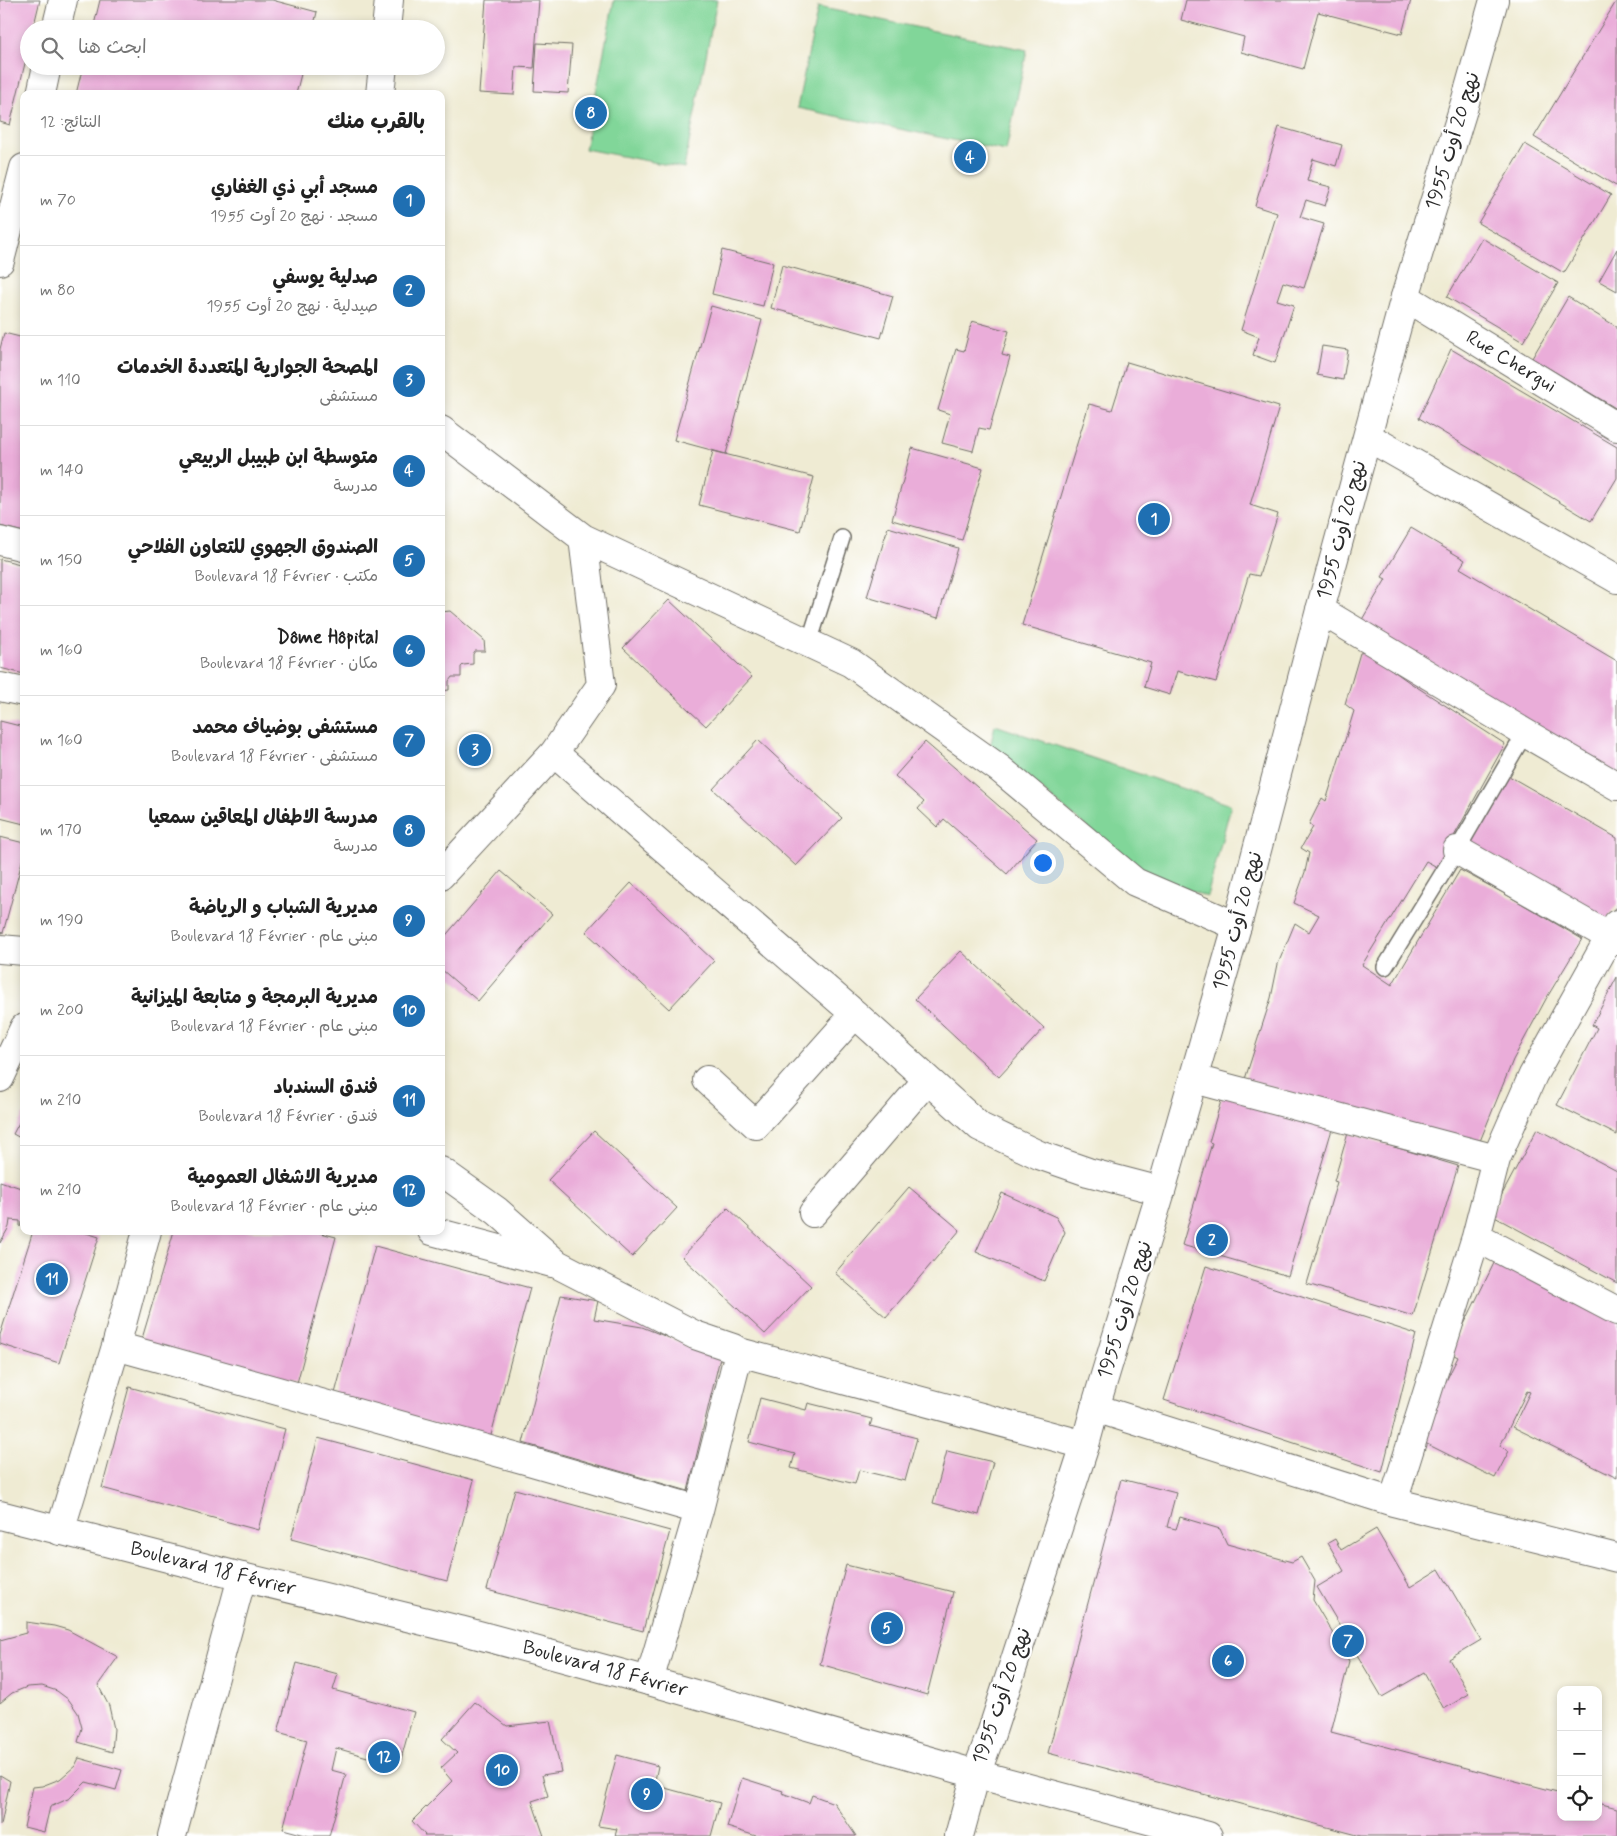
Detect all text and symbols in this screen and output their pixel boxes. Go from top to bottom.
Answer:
search box [20,20,445,75]
icon: search [38,34,66,62]
text: ابحث هنا [78,35,147,60]
street label: نهج 20 أوت 1955 [1419,69,1487,213]
pin: 8 [575,94,607,132]
text: بالقرب منك [327,108,425,136]
text: النتائج: 12 [40,112,101,133]
pin: 4 [954,138,986,176]
text: مسجد أبي ذي الغفاري [211,175,378,200]
text: 70 m [40,190,76,211]
text: 1 [405,190,413,211]
text: مسجد · نهج 20 أوت 1955 [210,206,378,227]
text: صدلية يوسفي [273,265,378,290]
text: 80 m [40,280,75,301]
text: 2 [405,280,413,301]
text: صيدلية · نهج 20 أوت 1955 [206,296,378,317]
street label: Rue Chergui [1461,324,1561,400]
text: المصحة الجوارية المتعددة الخدمات [117,355,378,380]
text: 110 m [40,370,81,391]
text: 3 [405,370,413,391]
text: مستشفى [319,386,378,407]
text: متوسطة ابن طبيبل الربيعي [179,445,378,470]
street label: نهج 20 أوت 1955 [1310,457,1374,603]
text: 140 m [40,460,84,481]
text: 4 [404,460,414,481]
text: مدرسة [333,476,378,497]
pin: 1 [1138,500,1170,538]
text: الصندوق الجهوي للتعاون الفلاحي [128,535,378,560]
text: 150 m [40,550,82,571]
text: 5 [404,550,414,571]
text: مكتب · Boulevard 18 Février [195,566,378,587]
text: Dôme Hôpital [277,625,378,650]
text: 160 m [40,640,83,661]
text: 6 [405,640,413,661]
text: مكان · Boulevard 18 Février [200,653,378,674]
text: مستشفى بوضياف محمد [192,715,378,740]
text: 160 m [40,730,83,751]
text: 7 [404,730,414,751]
pin: 3 [459,731,491,769]
text: مستشفى · Boulevard 18 Février [171,746,378,767]
text: مدرسة الاطفال المعاقين سمعيا [149,805,378,830]
text: 170 m [40,820,82,841]
text: 8 [404,820,414,841]
text: مدرسة [333,836,378,857]
street label: نهج 20 أوت 1955 [1206,848,1270,994]
your location [1030,850,1056,876]
text: مديرية الشباب و الرياضة [189,895,378,920]
text: 190 m [40,910,83,931]
text: 9 [405,910,413,931]
text: مبنى عام · Boulevard 18 Février [171,926,378,947]
text: مديرية البرمجة و متابعة الميزانية [131,985,378,1010]
text: 200 m [40,1000,84,1021]
text: 10 [401,1000,417,1021]
text: مبنى عام · Boulevard 18 Février [171,1016,378,1037]
text: فندق السندباد [274,1075,378,1100]
text: 210 m [40,1090,81,1111]
text: 11 [402,1090,416,1111]
text: فندق · Boulevard 18 Février [198,1106,378,1127]
text: مديرية الاشغال العمومية [187,1165,378,1190]
text: 210 m [40,1180,81,1201]
text: 12 [401,1180,417,1201]
text: مبنى عام · Boulevard 18 Février [171,1196,378,1217]
pin: 2 [1196,1221,1228,1259]
street label: نهج 20 أوت 1955 [1091,1238,1159,1382]
pin: 11 [36,1260,68,1298]
street label: Boulevard 18 Février [127,1535,299,1603]
pin: 5 [871,1609,903,1647]
pin: 7 [1332,1622,1364,1660]
street label: نهج 20 أوت 1955 [966,1624,1038,1768]
street label: Boulevard 18 Février [519,1634,691,1704]
pin: 6 [1212,1642,1244,1680]
map controls [1557,1686,1602,1821]
button: + [1557,1686,1602,1731]
button: − [1557,1731,1602,1776]
pin: 12 [368,1738,400,1776]
pin: 10 [486,1751,518,1789]
pin: 9 [631,1775,663,1813]
button: locate [1557,1776,1602,1821]

